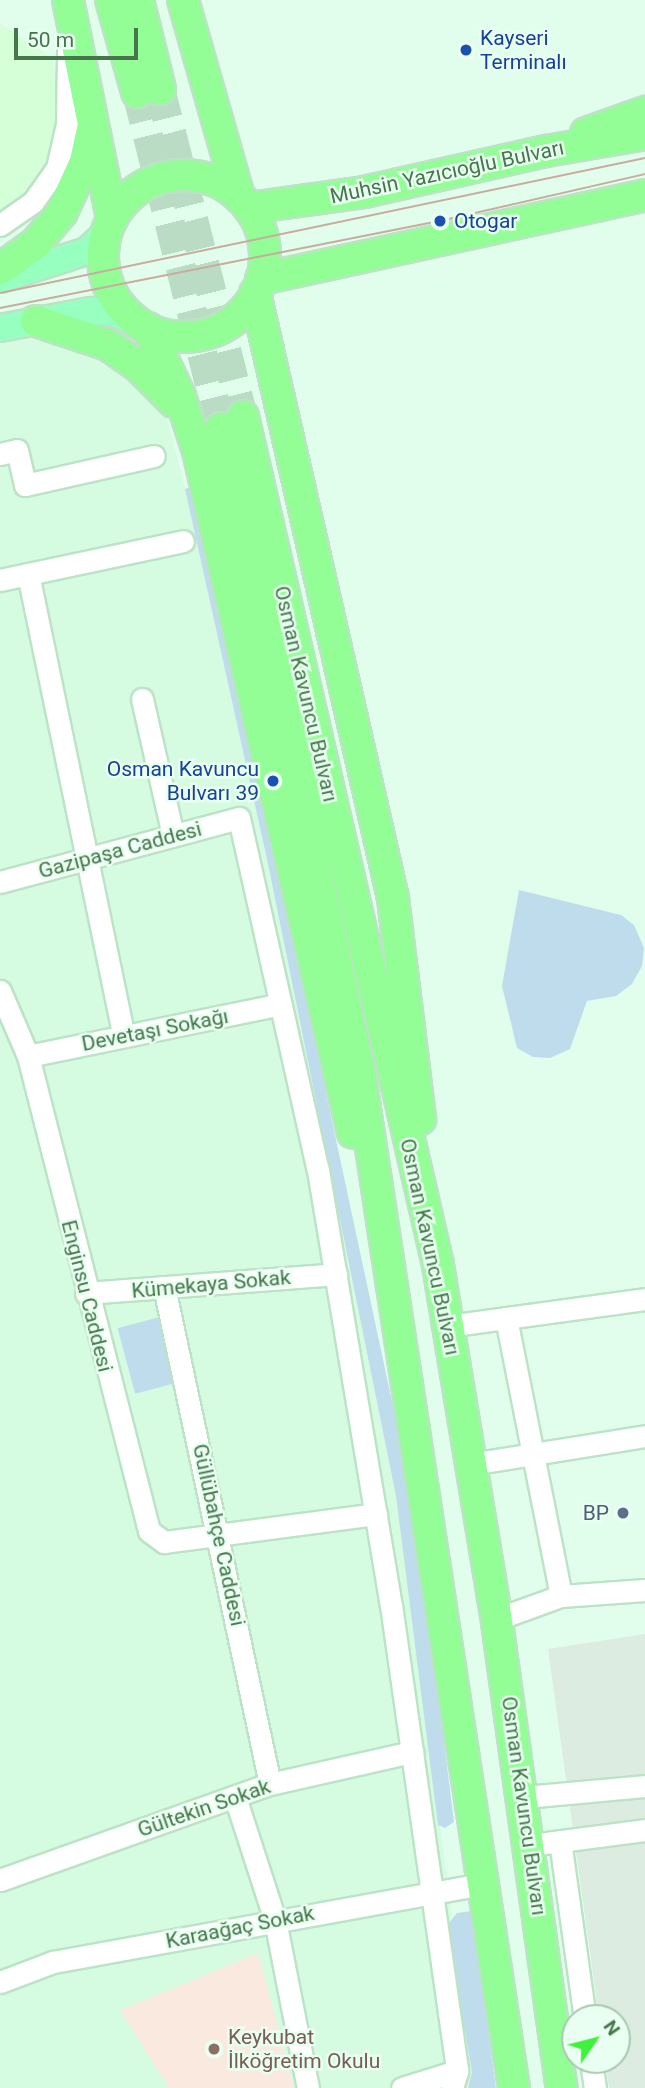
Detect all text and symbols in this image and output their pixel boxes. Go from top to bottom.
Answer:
scale bar [18,14,142,58]
place label: Kayseri Terminalı [480,25,567,75]
text: 50 m [27,28,74,52]
marker: Kayseri Terminalı [458,42,474,58]
street label: Muhsin Yazıcıoğlu Bulvarı [328,135,566,209]
place label: Otogar [454,208,517,234]
marker: Otogar [432,213,448,229]
street label: Osman Kavuncu Bulvarı [269,583,343,805]
place label: Osman Kavuncu Bulvarı 39 [107,756,259,806]
marker: Osman Kavuncu Bulvarı 39 [265,773,281,789]
street label: Gazipaşa Caddesi [36,816,204,884]
street label: Devetaşı Sokağı [79,1003,231,1057]
street label: Osman Kavuncu Bulvarı [395,1136,465,1358]
street label: Enginsu Caddesi [56,1218,118,1374]
street label: Kümekaya Sokak [130,1264,292,1304]
street label: Güllübahçe Caddesi [187,1442,251,1628]
place label: BP [583,1500,609,1526]
marker: BP [615,1505,631,1521]
street label: Osman Kavuncu Bulvarı [496,1695,552,1917]
street label: Gültekin Sokak [134,1774,274,1842]
street label: Karaağaç Sokak [164,1900,316,1954]
north arrow [561,2004,631,2074]
text: N [599,2016,625,2040]
place label: Keykubat İlköğretim Okulu [228,2024,380,2074]
marker: Keykubat İlköğretim Okulu [206,2041,222,2057]

